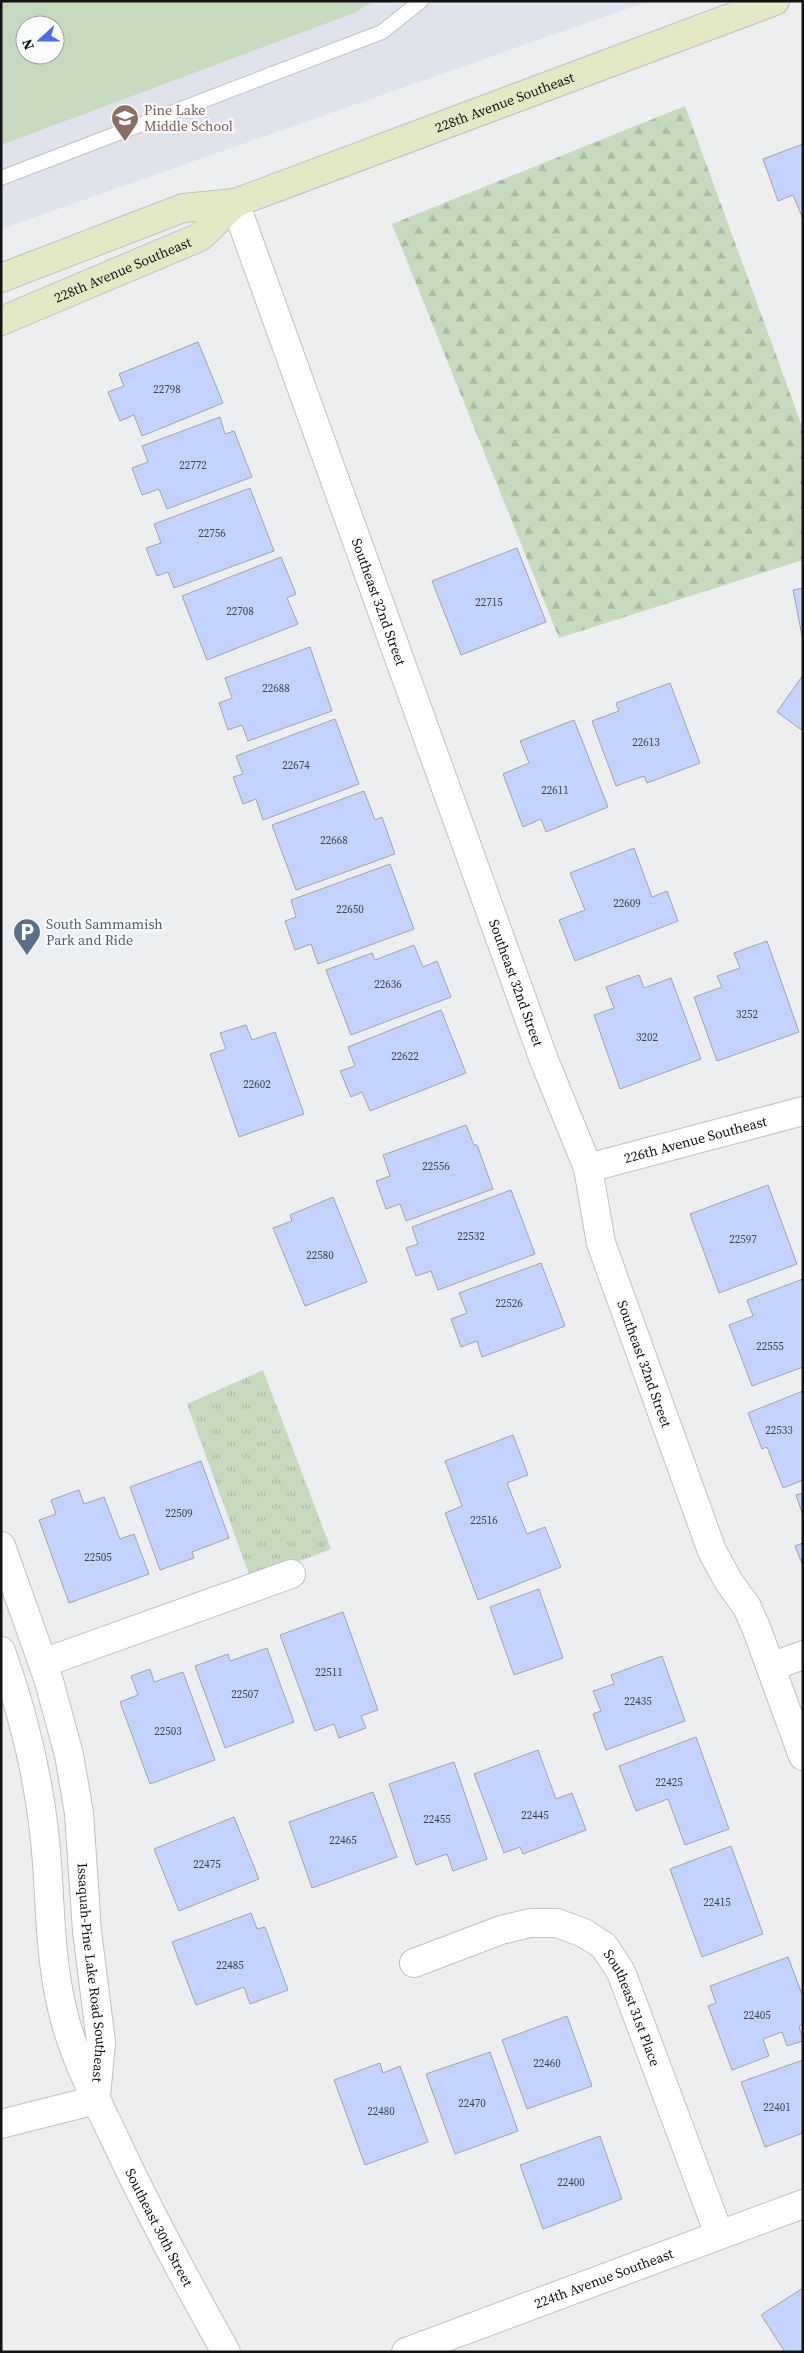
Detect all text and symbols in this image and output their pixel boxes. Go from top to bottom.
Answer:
north arrow [15,15,65,65]
text: N [17,36,39,53]
street label: 228th Avenue Southeast [432,67,577,137]
place label: Pine Lake Middle School [144,100,233,136]
school or university icon: Pine Lake Middle School [110,103,140,142]
street label: 228th Avenue Southeast [51,232,195,307]
house number: 22798 [153,382,181,397]
house number: 22772 [179,458,207,473]
house number: 22756 [198,526,226,541]
street label: Southeast 32nd Street [347,536,411,669]
house number: 22715 [475,595,503,610]
house number: 22708 [226,604,254,619]
house number: 22688 [262,681,290,696]
house number: 22613 [632,735,660,750]
house number: 22674 [282,758,310,773]
house number: 22611 [541,783,569,798]
house number: 22668 [320,833,348,848]
house number: 22609 [613,896,641,911]
house number: 22650 [336,902,364,917]
place label: South Sammamish Park and Ride [46,914,163,950]
parking icon: South Sammamish Park and Ride [12,917,42,956]
street label: Southeast 32nd Street [484,917,548,1050]
house number: 22636 [374,977,402,992]
house number: 3252 [736,1007,758,1022]
house number: 3202 [636,1030,658,1045]
house number: 22622 [391,1049,419,1064]
house number: 22602 [243,1077,271,1092]
street label: 226th Avenue Southeast [622,1111,769,1168]
house number: 22556 [422,1159,450,1174]
house number: 22532 [457,1229,485,1244]
house number: 22597 [729,1232,757,1247]
house number: 22580 [306,1248,334,1263]
house number: 22526 [495,1296,523,1311]
street label: Southeast 32nd Street [612,1297,677,1430]
house number: 22555 [756,1339,784,1354]
house number: 22533 [765,1423,793,1438]
house number: 22509 [165,1506,193,1521]
house number: 22516 [470,1513,498,1528]
house number: 22505 [84,1550,112,1565]
house number: 22511 [315,1665,343,1680]
house number: 22507 [231,1687,259,1702]
house number: 22435 [624,1694,652,1709]
house number: 22503 [154,1724,182,1739]
house number: 22425 [655,1775,683,1790]
house number: 22445 [521,1808,549,1823]
house number: 22455 [423,1812,451,1827]
house number: 22465 [329,1833,357,1848]
house number: 22475 [193,1857,221,1872]
street label: Issaquah-Pine Lake Road Southeast [72,1862,111,2084]
house number: 22415 [703,1895,731,1910]
street label: Southeast 31st Place [599,1945,665,2069]
house number: 22485 [216,1958,244,1973]
house number: 22405 [743,2008,771,2023]
house number: 22460 [533,2056,561,2071]
house number: 22470 [458,2096,486,2111]
house number: 22401 [763,2100,791,2115]
house number: 22480 [367,2104,395,2119]
street label: Southeast 30th Street [120,2165,198,2290]
house number: 22400 [557,2175,585,2190]
street label: 224th Avenue Southeast [531,2243,677,2313]

